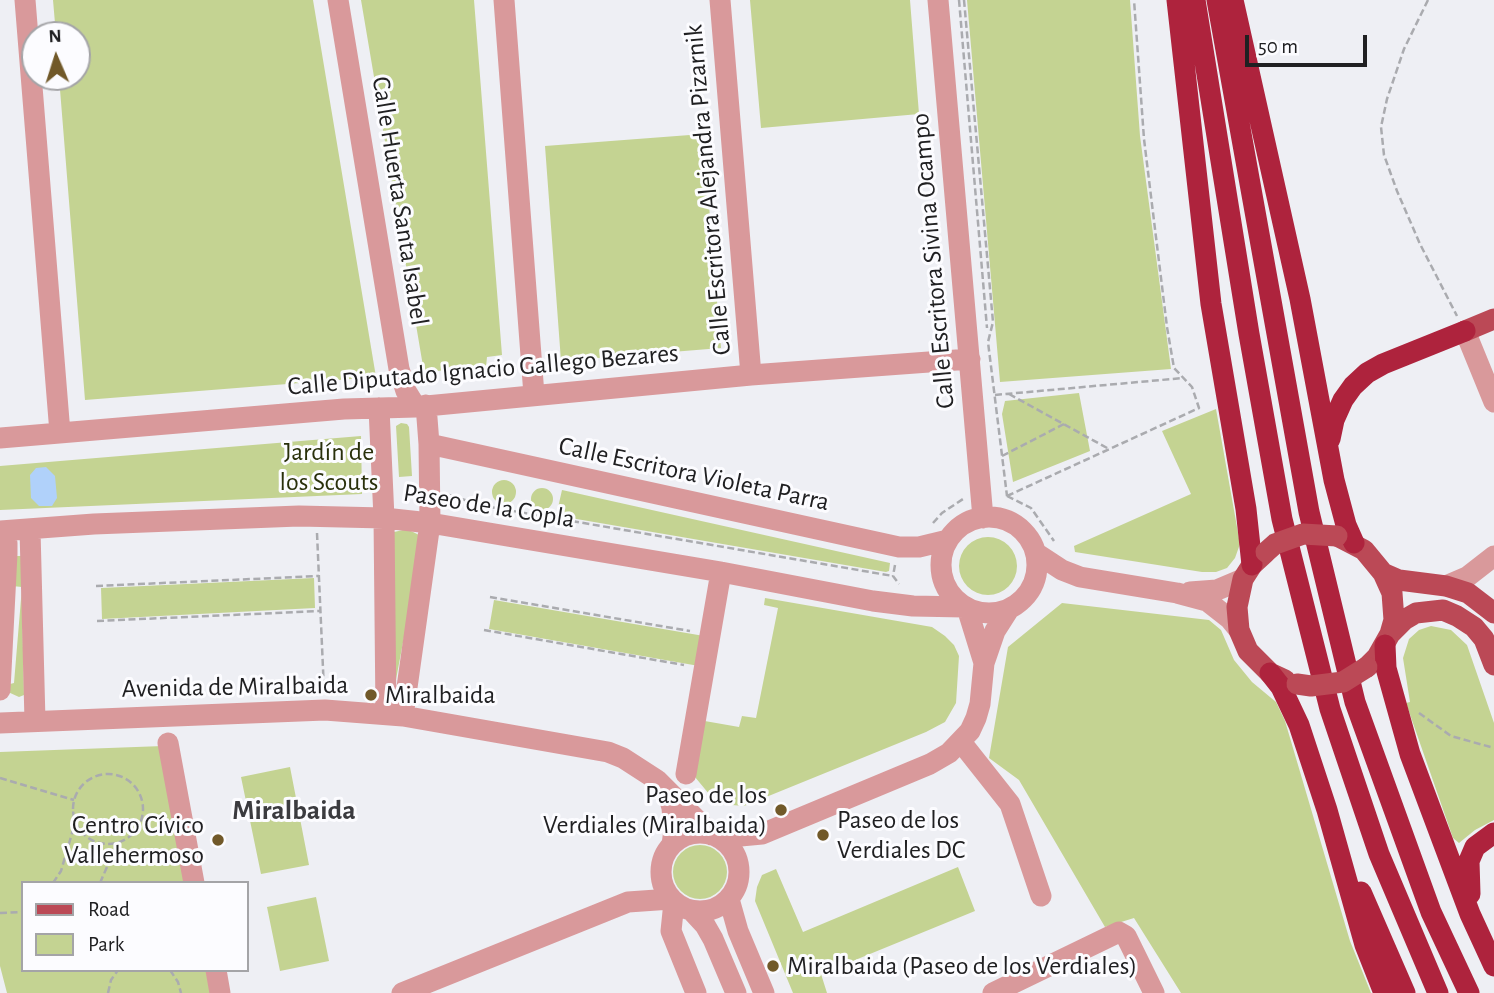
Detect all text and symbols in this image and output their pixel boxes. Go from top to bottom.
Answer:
north arrow [21,21,91,91]
scale bar [1249,21,1372,65]
street label: Calle Escritora Alejandra Pizarnik [678,23,738,357]
text: N [48,27,62,46]
text: 50 m [1258,36,1298,57]
street label: Calle Huerta Santa Isabel [365,74,435,328]
street label: Calle Escritora Sivina Ocampo [905,112,961,410]
street label: Calle Diputado Ignacio Gallego Bezares [286,337,680,403]
street label: Calle Escritora Violeta Parra [556,430,832,518]
park label: Jardín de los Scouts [280,436,378,498]
street label: Paseo de la Copla [401,477,577,535]
street label: Avenida de Miralbaida [121,669,349,705]
place label: Miralbaida [385,679,496,711]
marker: Miralbaida [363,687,379,703]
place label: Paseo de los Verdiales (Miralbaida) [543,779,767,840]
district label: Miralbaida [232,794,356,828]
marker: Paseo de los Verdiales (Miralbaida) [773,802,789,818]
place label: Paseo de los Verdiales DC [837,804,965,866]
place label: Centro Cívico Vallehermoso [64,809,204,870]
marker: Paseo de los Verdiales DC [815,827,831,843]
marker: Centro Cívico Vallehermoso [210,832,226,848]
legend [21,881,248,972]
text: Road [88,899,130,920]
text: Park [88,934,124,955]
place label: Miralbaida (Paseo de los Verdiales) [787,950,1137,982]
marker: Miralbaida (Paseo de los Verdiales) [765,958,781,974]

